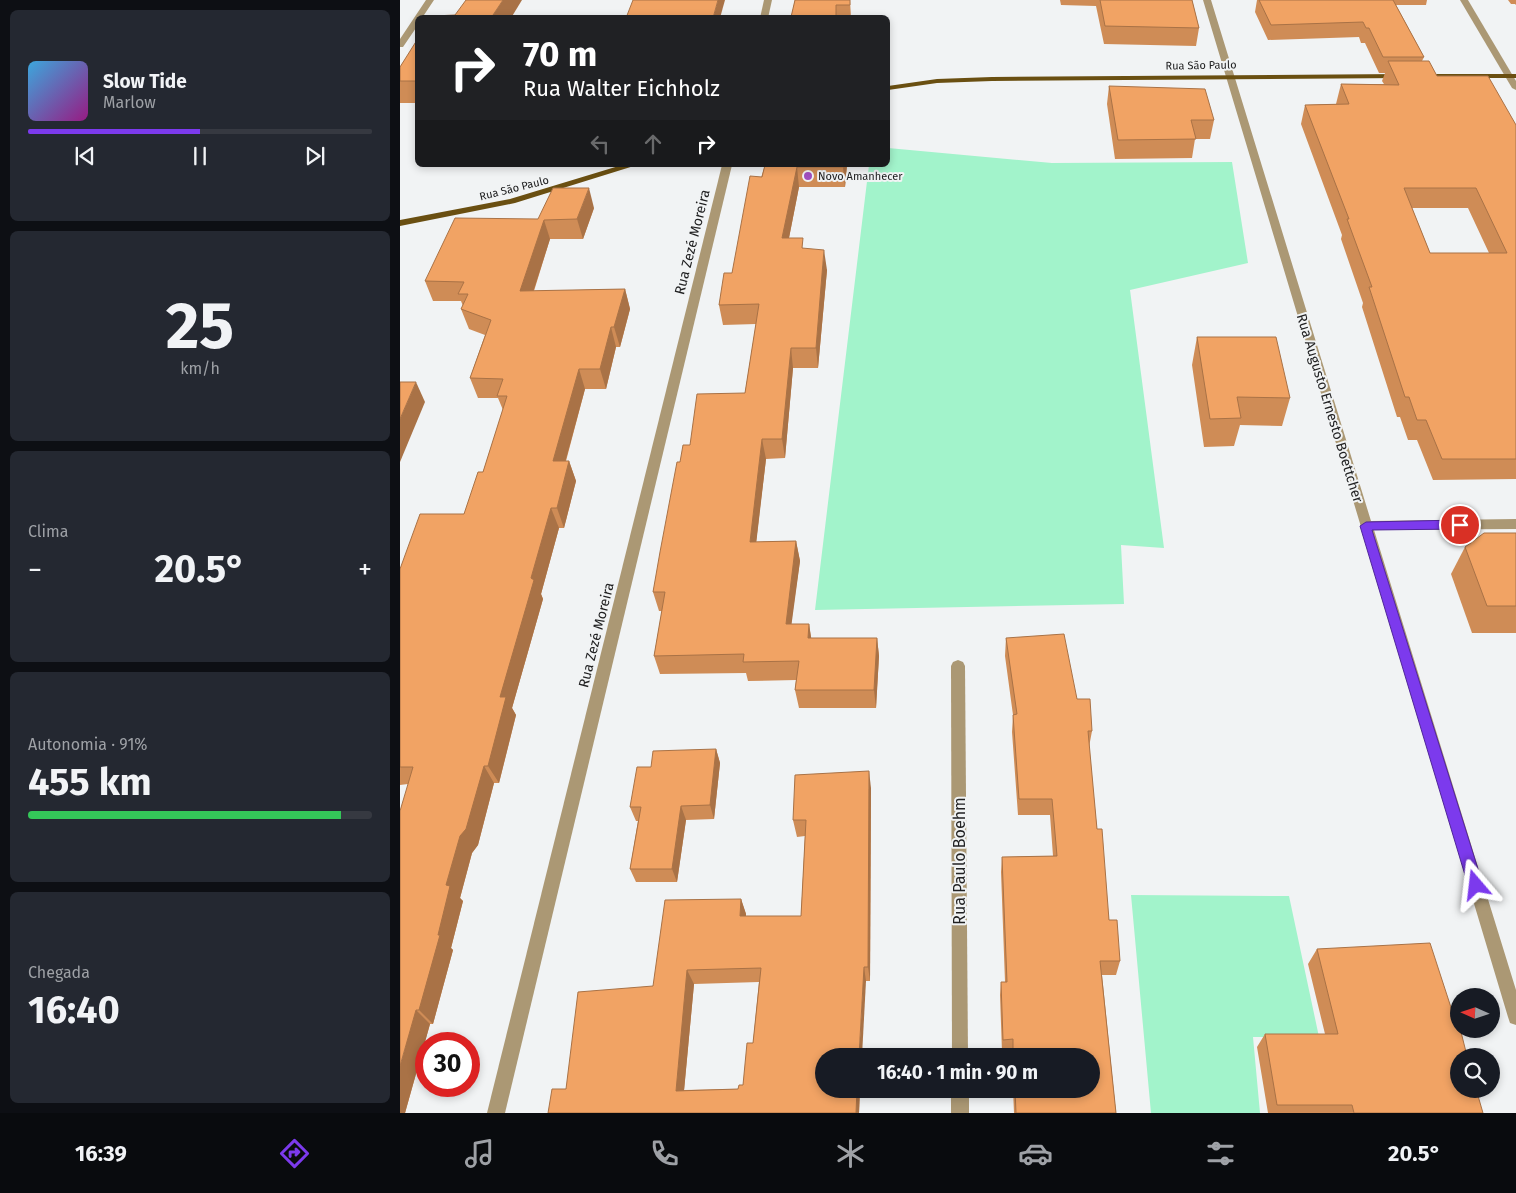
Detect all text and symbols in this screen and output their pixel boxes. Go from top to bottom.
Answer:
text: 70 m [523,33,597,75]
icon: right [440,35,505,100]
street label: Rua São Paulo [1165,58,1237,73]
text: Slow Tide [103,70,187,93]
text: Rua Walter Eichholz [523,75,720,102]
text: Marlow [103,93,156,112]
icon: left [586,130,614,158]
icon: ahead [639,130,667,158]
icon: right [692,130,720,158]
icon: previous [71,142,99,170]
icon: pause [186,142,214,170]
icon: next [301,142,329,170]
marker: Novo Amanhecer [802,170,814,182]
place label: Novo Amanhecer [818,170,903,183]
street label: Rua São Paulo [478,174,550,203]
street label: Rua Zezé Moreira [671,188,714,297]
text: 25 [166,287,234,365]
street label: Rua Augusto Ernesto Boettcher [1293,312,1367,505]
text: km/h [180,359,220,378]
pin [1439,504,1481,546]
icon: arrive [1446,511,1474,539]
text: Clima [28,522,68,541]
text: 20.5° [154,546,246,592]
text: − [28,553,42,586]
text: + [358,553,372,586]
street label: Rua Zezé Moreira [575,581,618,690]
text: Autonomia · 91% [28,735,148,754]
text: 455 km [28,759,152,805]
street label: Rua Paulo Boehm [950,797,969,925]
position arrow [1449,858,1501,910]
text: Chegada [28,963,90,982]
text: 16:40 [28,987,120,1033]
north arrow [1450,988,1500,1038]
map controls [1450,988,1500,1098]
speed limit sign: 30 [415,1032,480,1097]
button: search [1450,1048,1500,1098]
text: 16:40 · 1 min · 90 m [877,1061,1038,1084]
icon: directions [277,1136,312,1171]
icon: music [462,1136,497,1171]
icon: phone [647,1136,682,1171]
icon: climate [833,1136,868,1171]
icon: car [1018,1136,1053,1171]
icon: filters [1203,1136,1238,1171]
text: 16:39 [75,1140,127,1167]
text: 20.5° [1388,1140,1441,1167]

